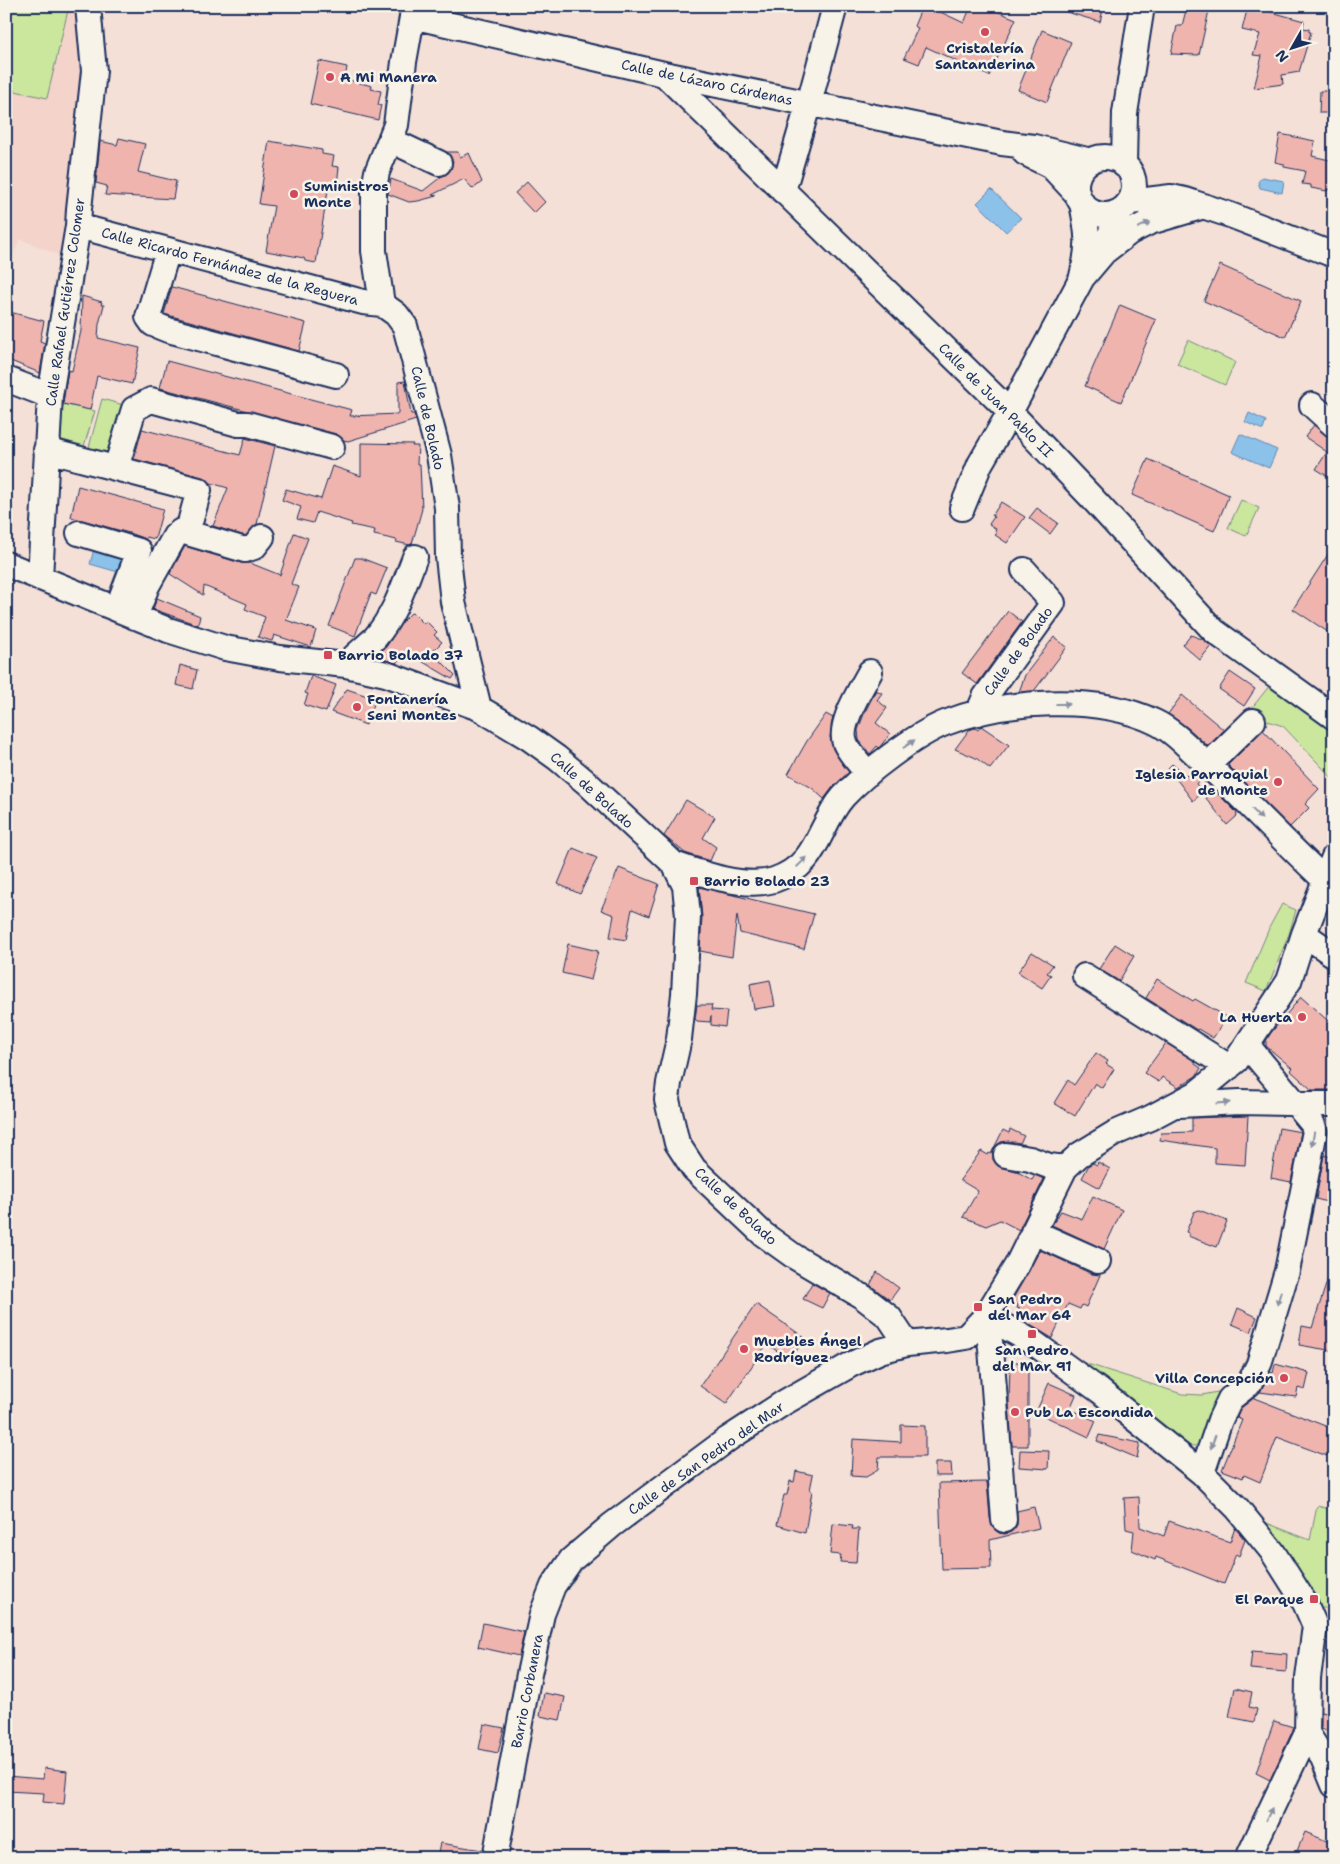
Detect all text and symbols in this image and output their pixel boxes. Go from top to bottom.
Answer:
north arrow [1268,22,1318,72]
marker: Cristalería Santanderina [979,26,991,38]
place label: Cristalería Santanderina [935,39,1036,73]
text: N [1271,46,1292,66]
street label: Calle de Lázaro Cárdenas [620,55,795,109]
place label: A Mi Manera [340,68,437,86]
marker: A Mi Manera [324,71,336,83]
place label: Suministros Monte [304,177,389,211]
marker: Suministros Monte [288,188,300,200]
street label: Calle Rafael Gutiérrez Colomer [41,196,89,407]
one-way arrow [1137,221,1152,229]
street label: Calle Ricardo Fernández de la Reguera [99,223,361,309]
street label: Calle de Juan Pablo II [935,339,1057,461]
street label: Calle de Bolado [407,364,449,472]
street label: Calle de Bolado [980,603,1056,699]
place label: Barrio Bolado 37 [338,646,463,664]
marker: Barrio Bolado 37 [322,649,334,661]
place label: Fontanería Seni Montes [367,690,457,724]
one-way arrow [1056,700,1072,708]
marker: Fontanería Seni Montes [351,701,363,713]
one-way arrow [902,739,916,749]
street label: Calle de Bolado [547,748,637,832]
place label: Iglesia Parroquial de Monte [1135,765,1268,799]
marker: Iglesia Parroquial de Monte [1272,776,1284,788]
one-way arrow [1251,808,1263,820]
one-way arrow [795,856,807,868]
place label: Barrio Bolado 23 [704,872,830,890]
marker: Barrio Bolado 23 [688,875,700,887]
place label: La Huerta [1220,1008,1292,1026]
marker: La Huerta [1296,1011,1308,1023]
one-way arrow [1216,1098,1232,1106]
one-way arrow [1309,1131,1317,1147]
street label: Calle de Bolado [691,1163,781,1249]
place label: San Pedro del Mar 64 [988,1290,1071,1324]
one-way arrow [1275,1290,1283,1305]
marker: San Pedro del Mar 64 [972,1301,984,1313]
marker: San Pedro del Mar 91 [1026,1328,1038,1340]
place label: Muebles Ángel Rodríguez [754,1332,862,1366]
place label: San Pedro del Mar 91 [992,1341,1072,1375]
marker: Muebles Ángel Rodríguez [738,1343,750,1355]
place label: Villa Concepción [1155,1369,1274,1387]
marker: Villa Concepción [1278,1372,1290,1384]
street label: Calle de San Pedro del Mar [624,1397,788,1519]
place label: Pub La Escondida [1025,1403,1154,1421]
marker: Pub La Escondida [1009,1406,1021,1418]
one-way arrow [1208,1435,1216,1450]
place label: El Parque [1235,1590,1304,1608]
marker: El Parque [1308,1593,1320,1605]
street label: Barrio Corbanera [507,1632,547,1750]
one-way arrow [1265,1807,1273,1821]

